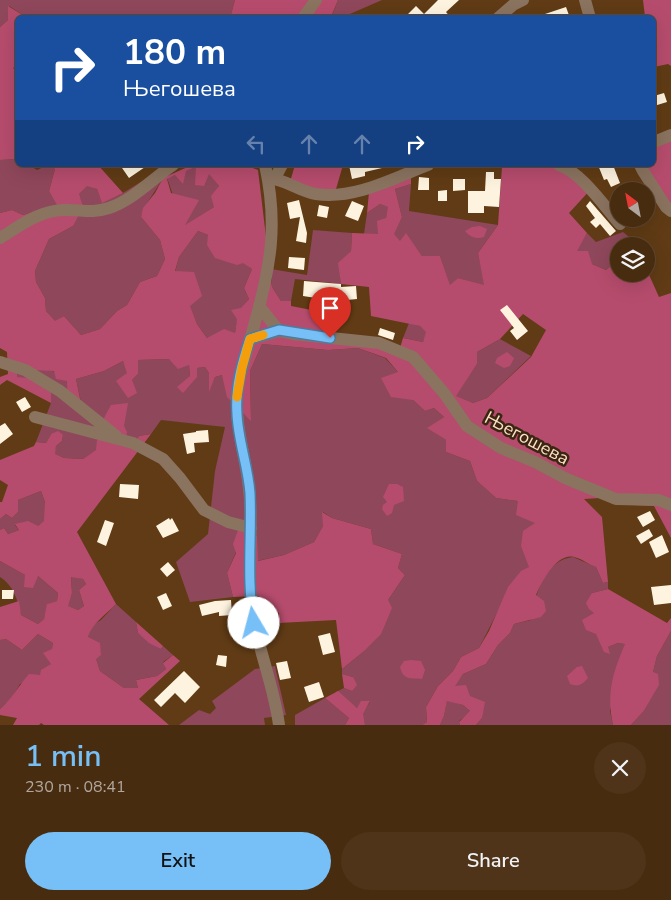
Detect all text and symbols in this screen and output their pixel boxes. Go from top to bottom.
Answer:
text: 180 m [123,29,226,76]
icon: right [40,35,105,100]
text: Његошева [123,74,236,104]
icon: left [242,130,270,158]
icon: ahead [295,130,323,158]
icon: ahead [348,130,376,158]
icon: right [401,130,429,158]
north arrow [610,182,655,228]
map controls [610,182,655,282]
button: layers [610,237,655,282]
pin [309,287,351,338]
icon: arrive [316,294,344,322]
street label: Његошева [481,406,573,470]
position arrow [227,596,279,648]
text: 1 min [25,736,101,777]
button: close [594,742,646,794]
text: 230 m · 08:41 [25,776,126,798]
button: Exit [25,832,331,890]
button: Share [341,832,646,890]

